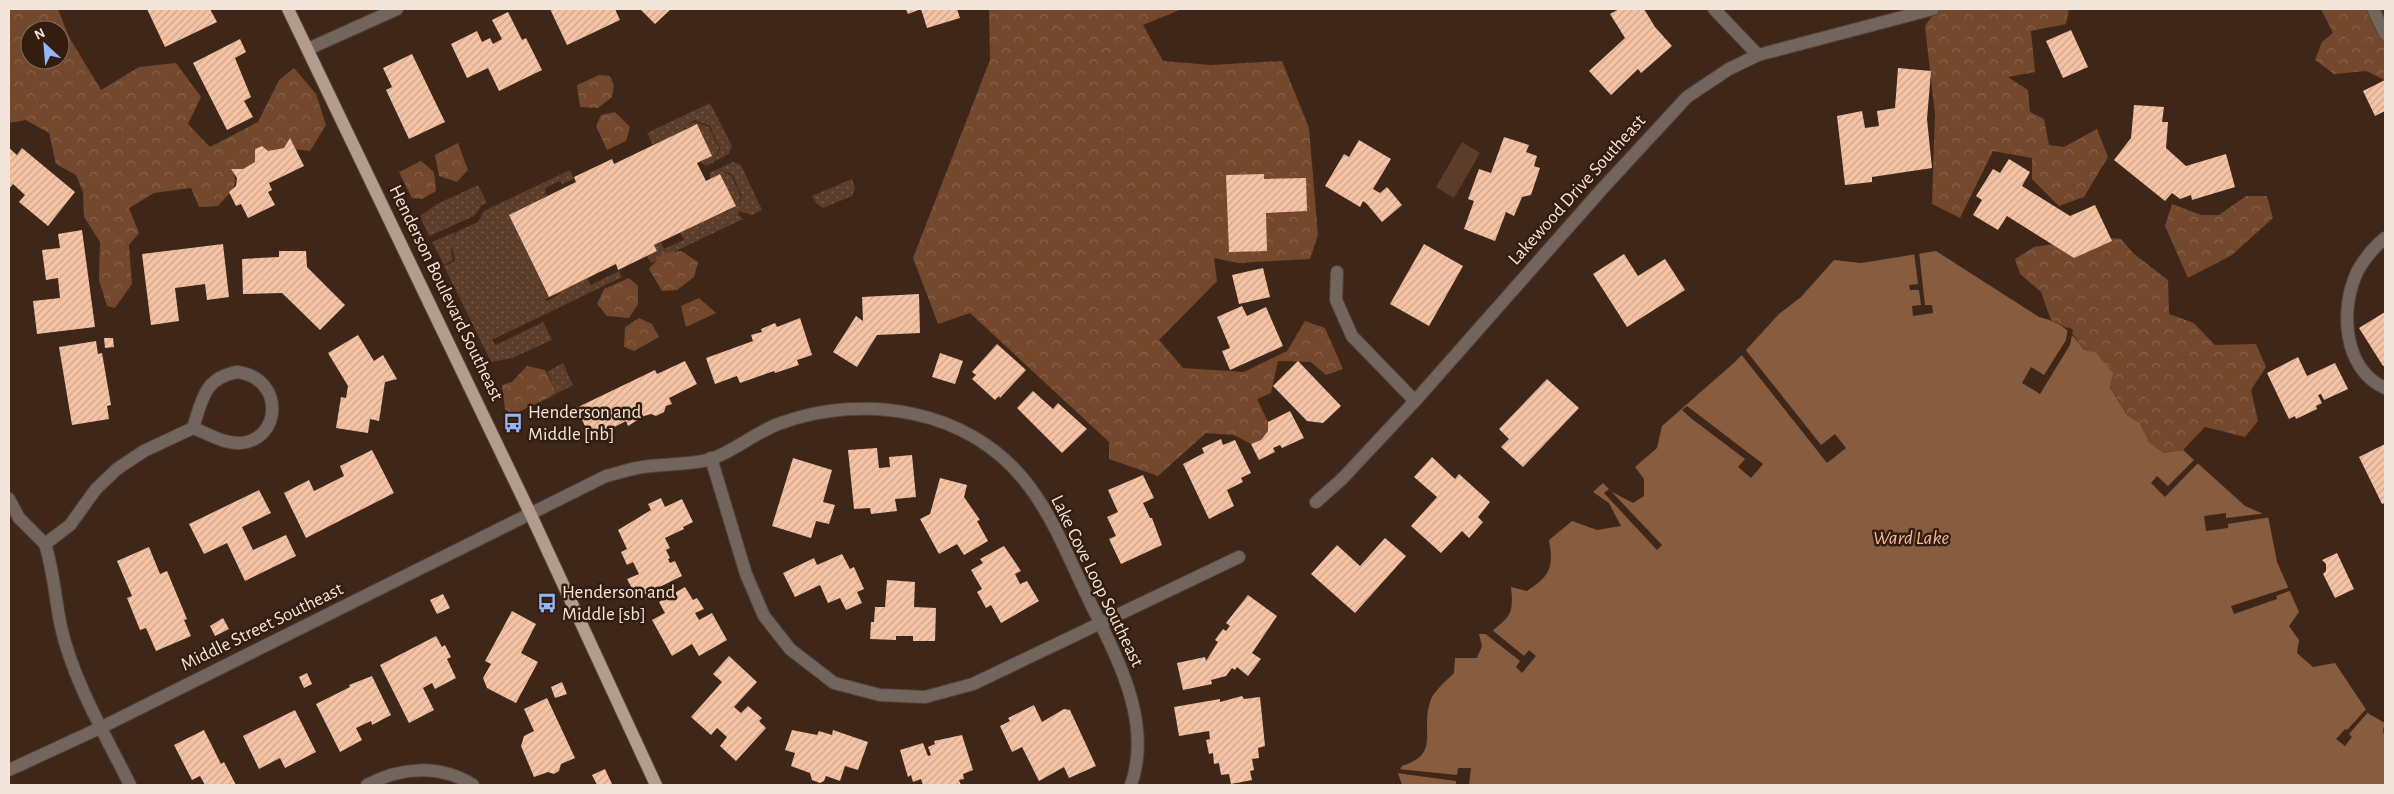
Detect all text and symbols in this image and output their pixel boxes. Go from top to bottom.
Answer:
north arrow [20,20,70,70]
text: N [32,26,47,43]
street label: Lakewood Drive Southeast [1505,111,1649,269]
street label: Henderson Boulevard Southeast [385,182,507,404]
place label: Henderson and Middle [nb] [528,403,641,444]
bus stop icon: Henderson and Middle [nb] [502,412,524,434]
street label: Lake Cove Loop Southeast [1047,492,1147,670]
water label: Ward Lake [1873,528,1949,548]
street label: Middle Street Southeast [178,579,346,675]
place label: Henderson and Middle [sb] [562,583,675,624]
bus stop icon: Henderson and Middle [sb] [536,592,558,614]

